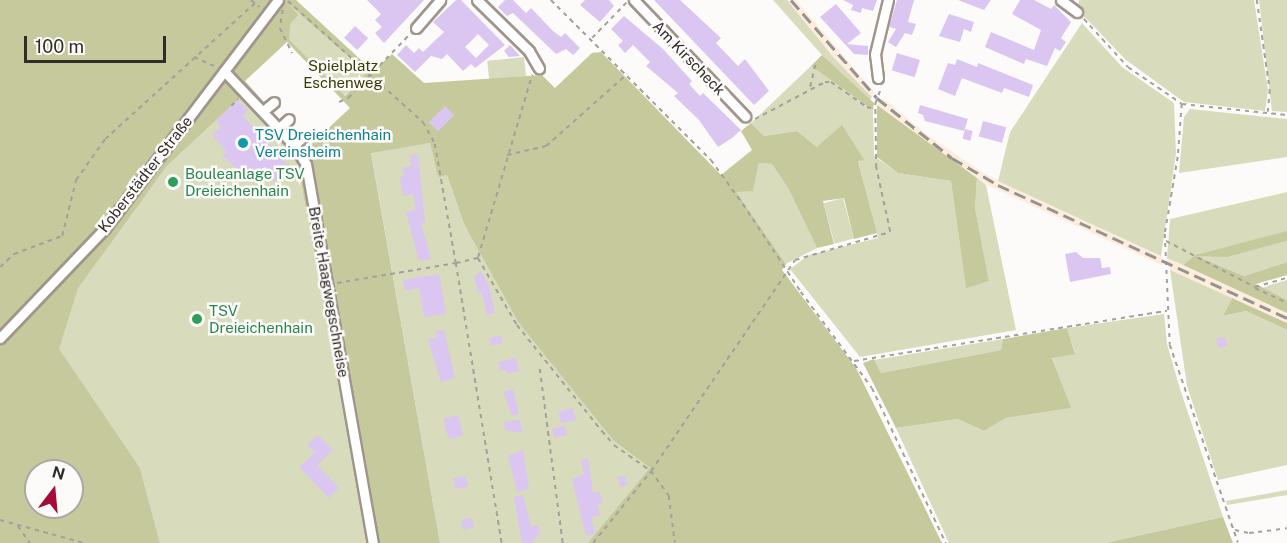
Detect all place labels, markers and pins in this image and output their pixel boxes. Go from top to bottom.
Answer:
place label: TSV Dreieichenhain Vereinsheim [255,125,391,160]
marker: TSV Dreieichenhain Vereinsheim [236,136,250,150]
place label: Bouleanlage TSV Dreieichenhain [185,164,305,199]
marker: Bouleanlage TSV Dreieichenhain [166,175,180,189]
place label: TSV Dreieichenhain [209,301,313,336]
marker: TSV Dreieichenhain [190,312,204,326]

